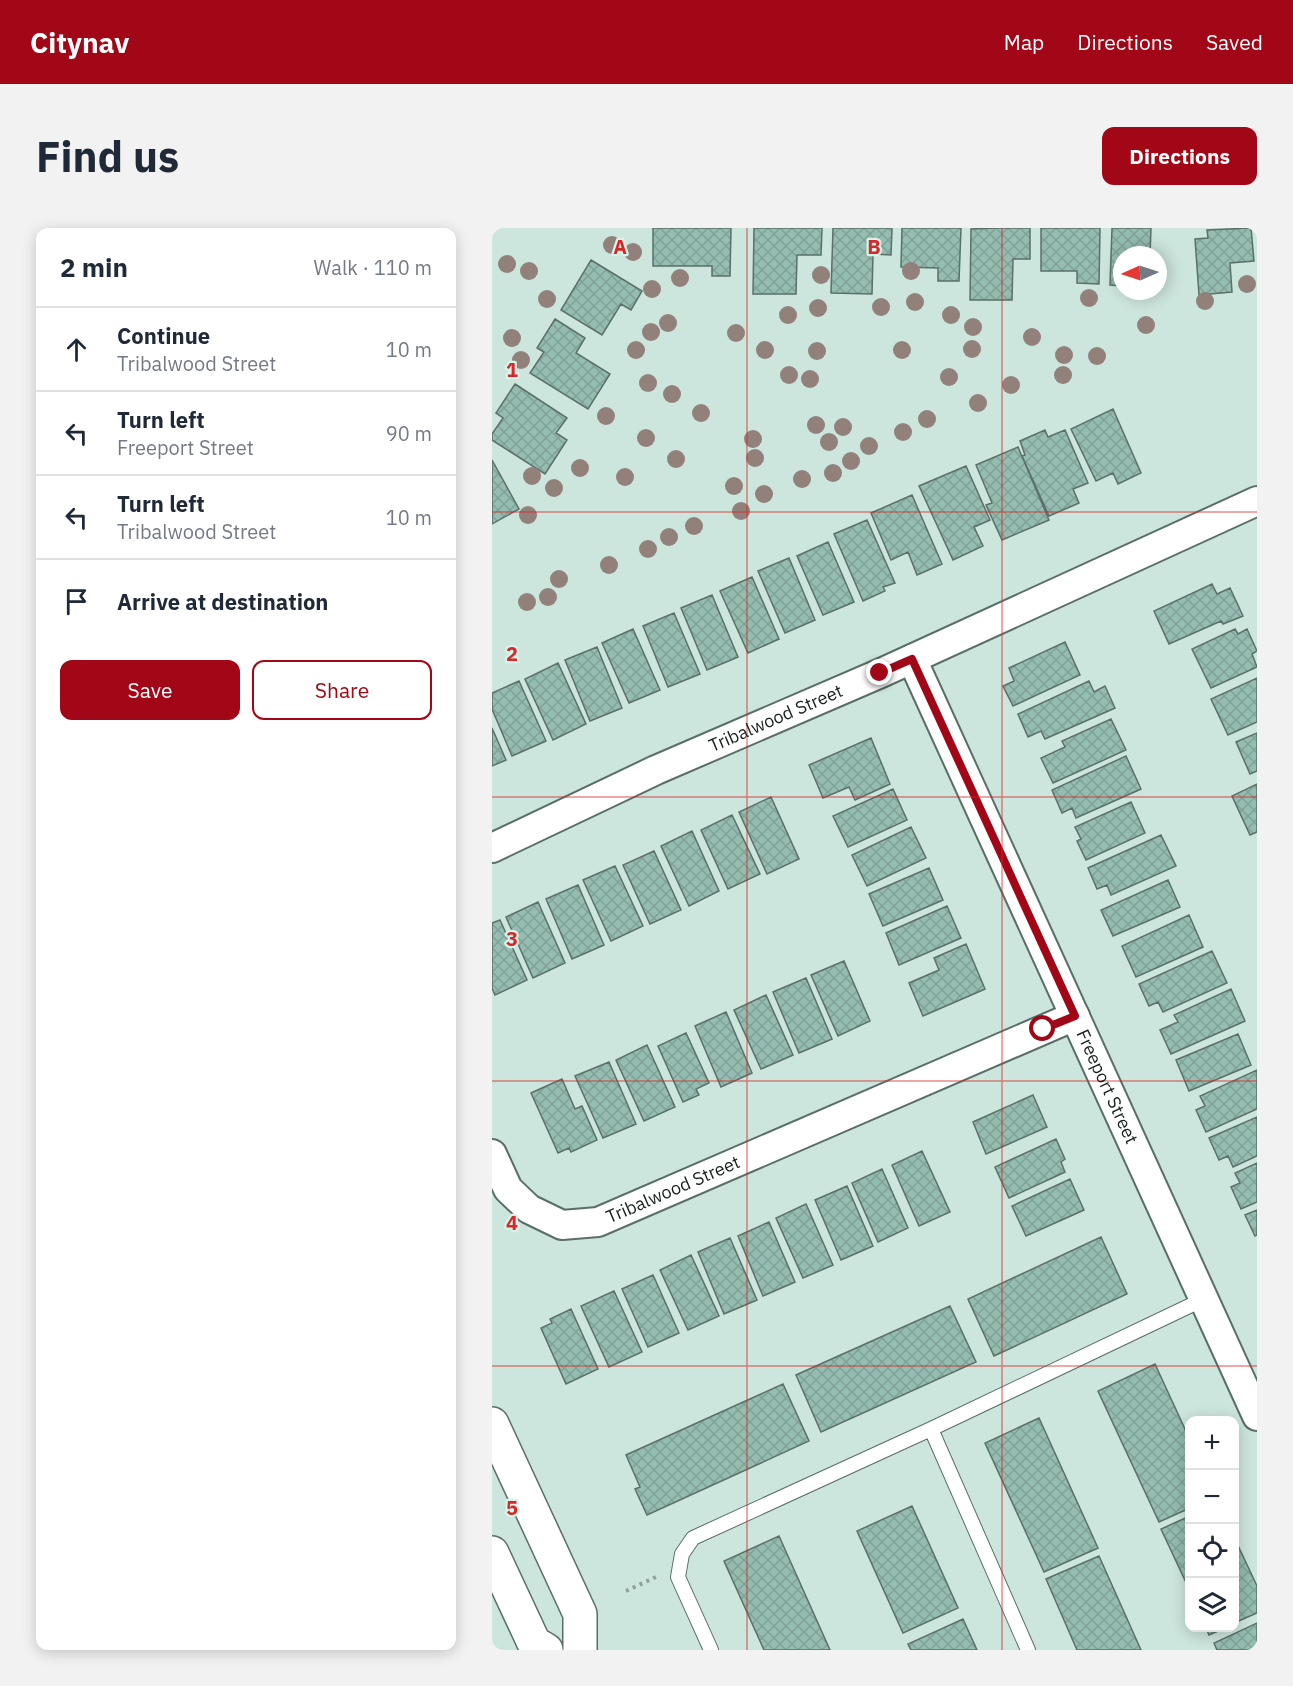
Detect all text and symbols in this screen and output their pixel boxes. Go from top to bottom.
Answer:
text: Citynav [30,24,129,61]
text: Map [1004,28,1044,56]
text: Directions [1077,28,1173,56]
text: Saved [1206,28,1263,56]
button: Directions [1102,127,1257,185]
text: Find us [36,129,179,184]
text: A [613,233,627,260]
text: B [867,233,881,260]
north arrow [1113,246,1167,300]
text: 2 min [60,250,128,284]
text: Walk · 110 m [314,254,432,281]
text: Continue [117,321,210,350]
icon: ahead [60,333,93,366]
text: 10 m [386,336,432,363]
text: Tribalwood Street [117,350,276,377]
text: 1 [506,356,518,383]
text: Turn left [117,405,205,434]
icon: left [60,417,93,450]
text: 90 m [386,420,432,447]
text: Freeport Street [117,434,254,461]
text: Turn left [117,489,205,518]
icon: left [60,501,93,534]
text: 10 m [386,504,432,531]
text: Tribalwood Street [117,518,276,545]
icon: arrive [60,585,93,618]
text: Arrive at destination [117,587,328,616]
text: 2 [506,640,518,667]
route end [866,659,892,685]
button: Save [60,660,240,720]
button: Share [252,660,432,720]
street label: Tribalwood Street [705,679,846,757]
text: 3 [506,925,518,952]
route start [1029,1015,1055,1041]
street label: Freeport Street [1071,1026,1143,1147]
street label: Tribalwood Street [602,1150,743,1228]
text: 4 [506,1209,518,1236]
map controls [1185,1416,1239,1632]
button: + [1185,1416,1239,1470]
button: − [1185,1470,1239,1524]
text: 5 [506,1494,518,1521]
button: locate [1185,1524,1239,1578]
button: layers [1185,1578,1239,1632]

